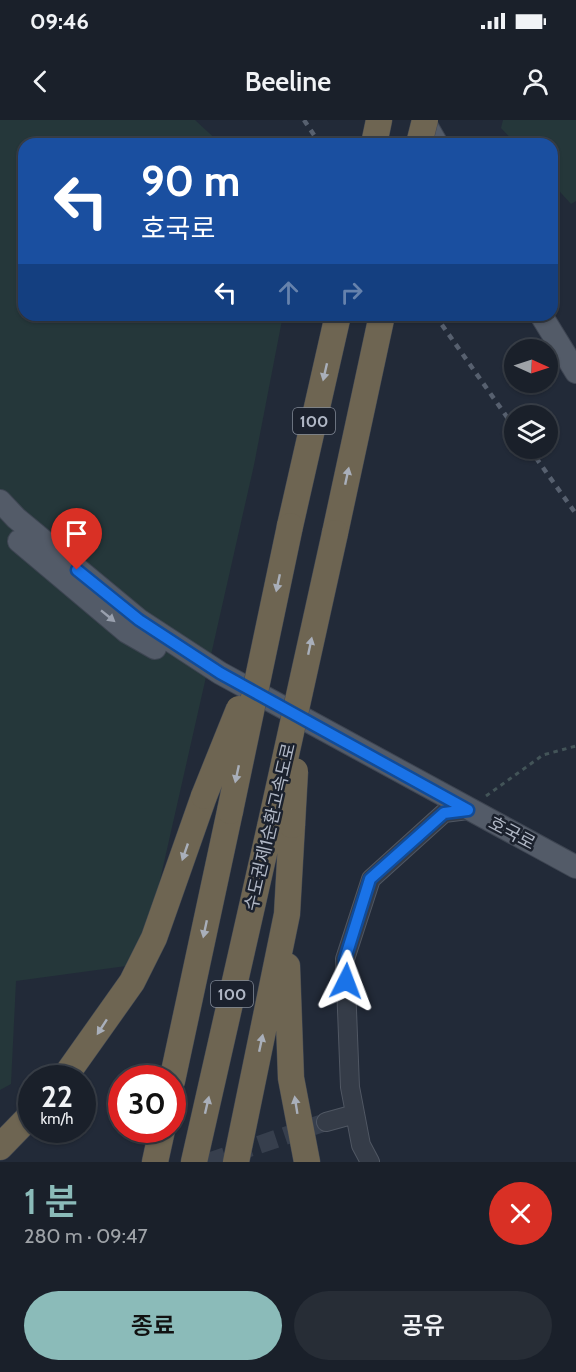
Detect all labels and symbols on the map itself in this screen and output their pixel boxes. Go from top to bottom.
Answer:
north arrow [504,339,558,393]
one-way arrow [320,363,330,381]
road number: 100 [293,408,335,434]
one-way arrow [343,466,352,485]
pin [51,508,102,570]
one-way arrow [273,574,282,593]
one-way arrow [100,610,116,623]
one-way arrow [306,637,315,656]
street label: 수도권제1순환고속도로 [240,741,300,913]
one-way arrow [232,765,242,783]
street label: 호국로 [485,812,539,854]
one-way arrow [180,843,190,861]
one-way arrow [199,920,209,939]
position arrow [314,949,378,1013]
road number: 100 [211,981,253,1007]
one-way arrow [97,1019,108,1035]
one-way arrow [257,1033,266,1052]
speed limit sign: 30 [108,1065,186,1143]
one-way arrow [291,1095,300,1114]
one-way arrow [203,1096,213,1114]

